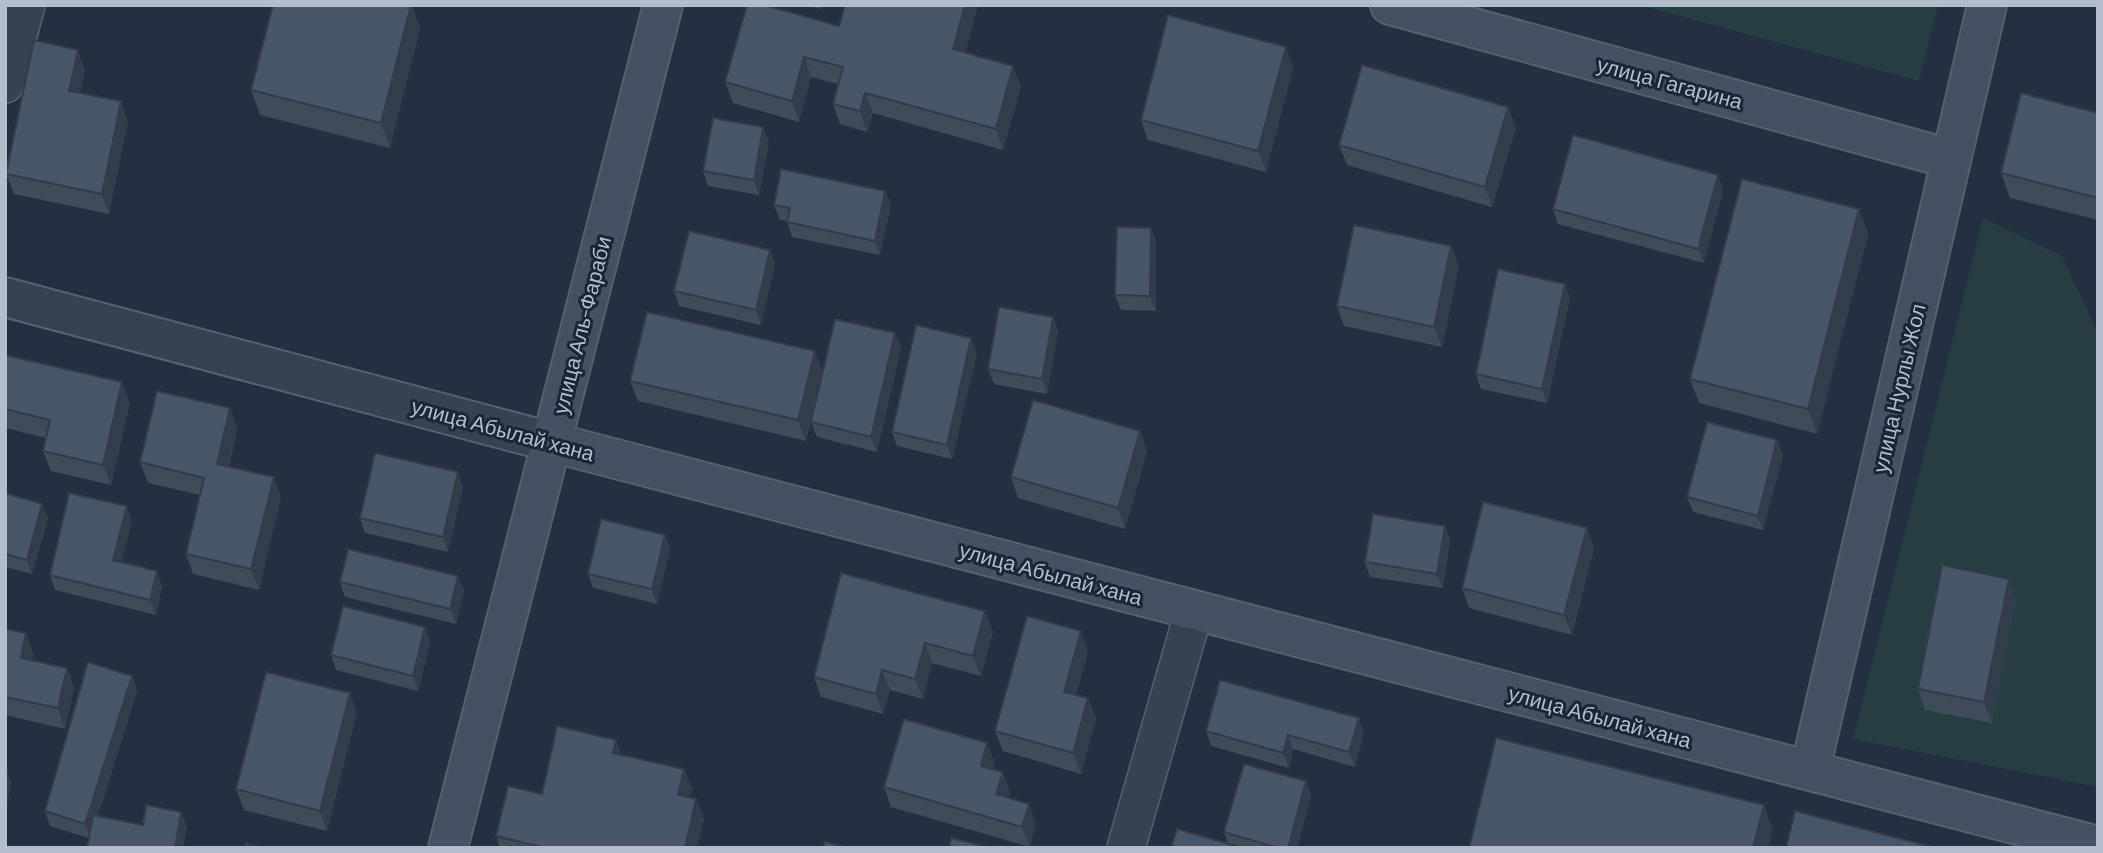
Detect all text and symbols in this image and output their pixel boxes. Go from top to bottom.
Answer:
street label: улица Гагарина [1595,51,1746,113]
street label: улица Аль-Фараби [547,234,615,416]
street label: улица Нурлы Жол [1866,301,1930,475]
street label: улица Абылай хана [409,393,597,466]
street label: улица Абылай хана [957,537,1145,610]
street label: улица Абылай хана [1506,680,1694,753]

